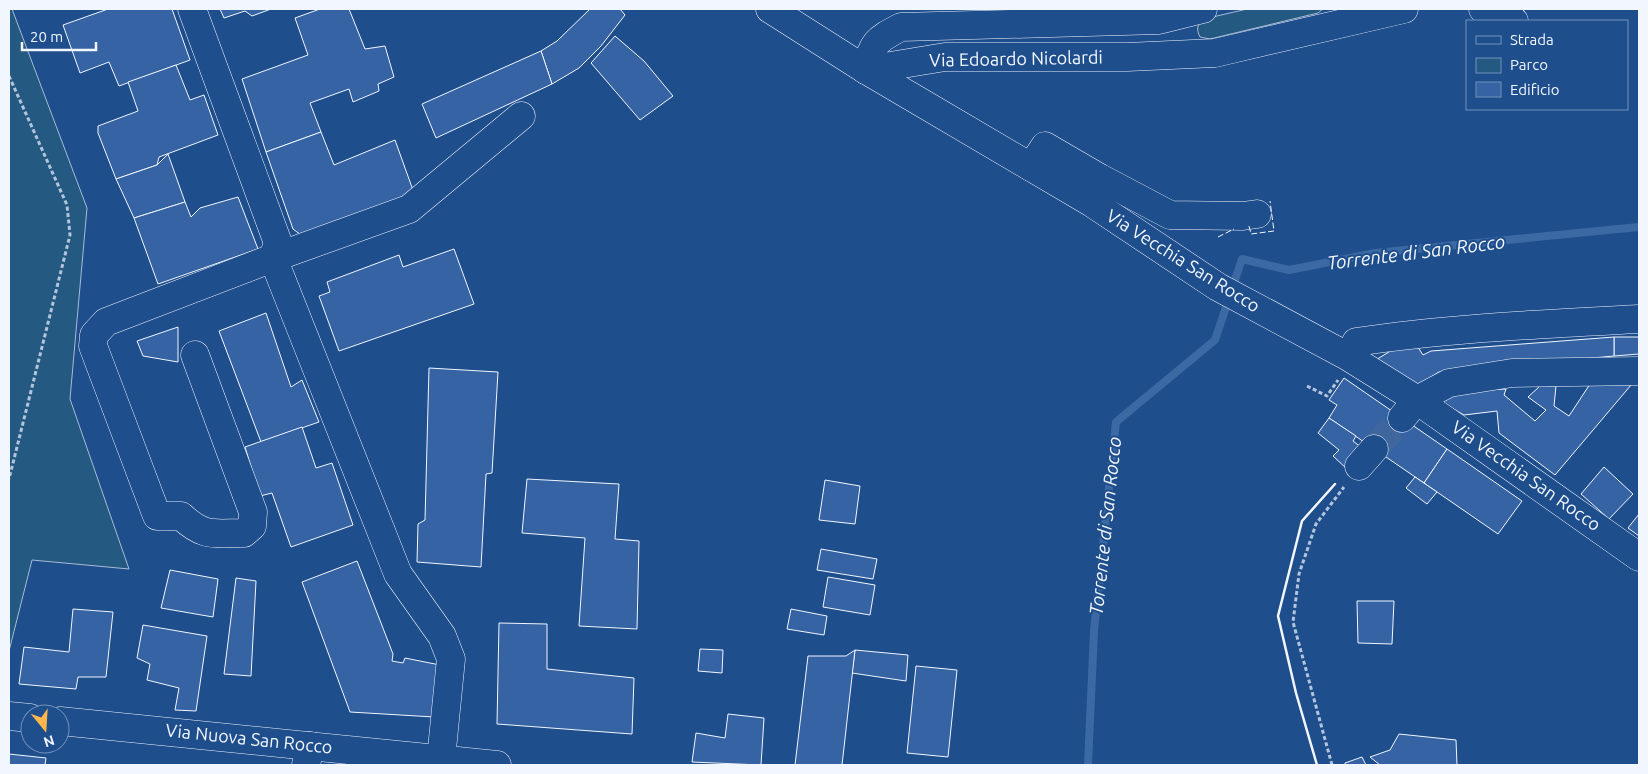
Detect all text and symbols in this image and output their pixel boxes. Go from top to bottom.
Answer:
scale bar [22,20,96,52]
legend [1466,20,1628,110]
text: 20 m [30,28,63,45]
text: Strada [1510,31,1554,48]
street label: Via Edoardo Nicolardi [929,46,1103,70]
text: Parco [1510,56,1548,73]
text: Edificio [1510,81,1559,98]
street label: Via Vecchia San Rocco [1103,205,1264,316]
water label: Torrente di San Rocco [1326,230,1506,274]
street label: Via Vecchia San Rocco [1448,416,1605,534]
water label: Torrente di San Rocco [1085,436,1125,616]
north arrow [20,704,70,754]
street label: Via Nuova San Rocco [165,719,333,757]
text: N [42,732,56,751]

